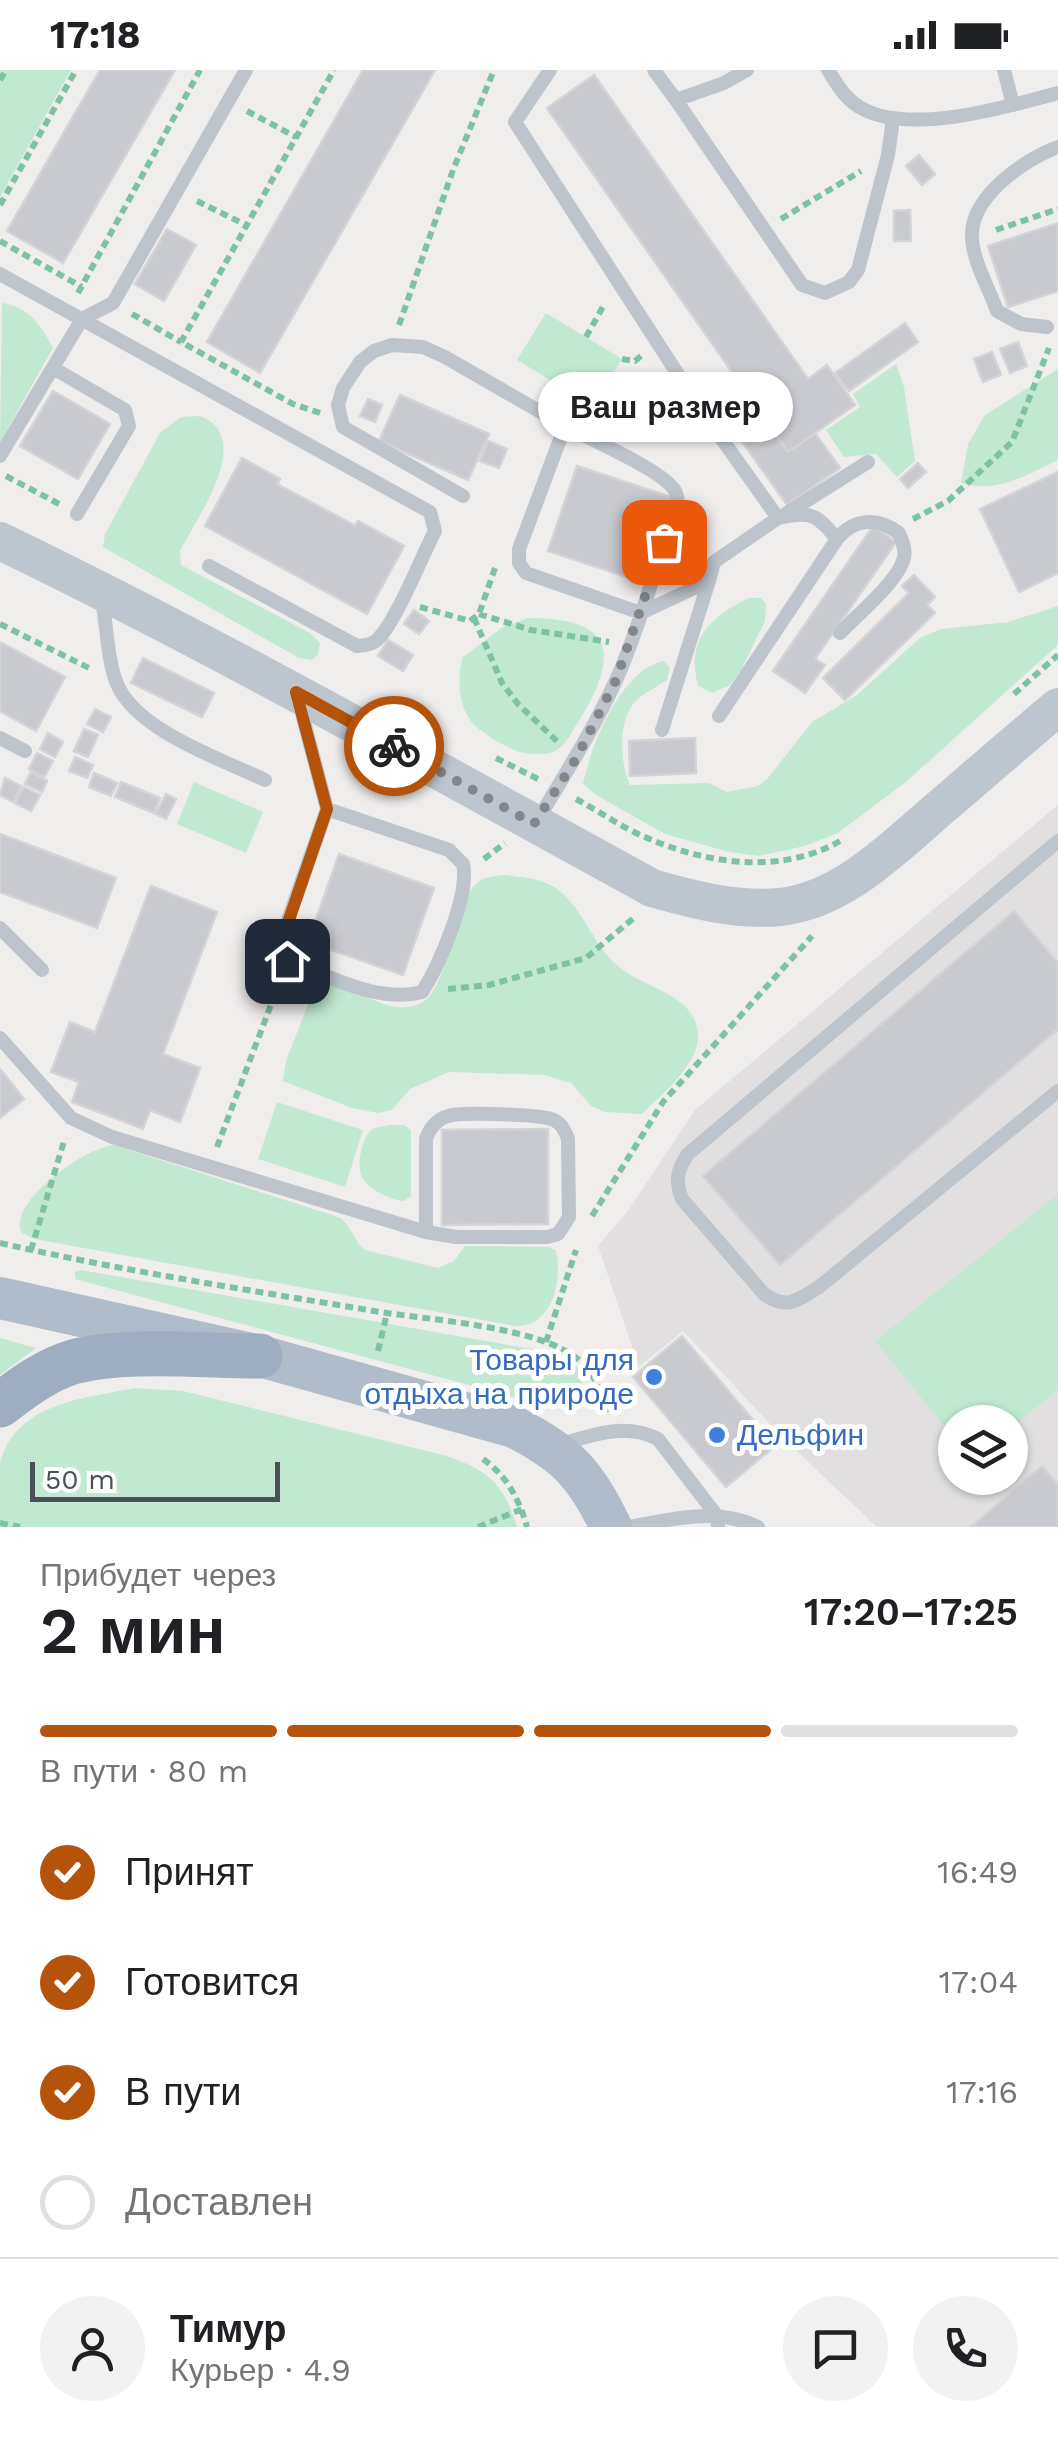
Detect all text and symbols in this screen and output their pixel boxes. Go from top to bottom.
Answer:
text: 17:18 [50,13,140,57]
callout: Ваш размер [536,372,792,442]
text: Ваш размер [570,388,761,426]
pin [622,500,707,585]
icon: bag [637,515,692,570]
courier [344,696,444,796]
icon: bike [367,719,422,774]
pin [245,919,330,1004]
icon: home [260,934,315,989]
place label: Товары для отдыха на природе [365,1342,634,1411]
marker: Товары для отдыха на природе [643,1366,665,1388]
map controls [938,1405,1028,1495]
button: layers [938,1405,1028,1495]
place label: Дельфин [737,1417,864,1452]
marker: Дельфин [706,1424,728,1446]
scale bar [30,1457,280,1502]
text: 50 m [45,1463,115,1496]
text: Прибудет через [40,1556,276,1594]
text: 17:20–17:25 [804,1590,1018,1634]
text: 2 мин [40,1593,226,1669]
text: В пути · 80 m [40,1752,248,1790]
icon: check [40,1845,95,1900]
text: Принят [125,1850,254,1894]
text: 16:49 [937,1853,1018,1891]
icon: check [40,1955,95,2010]
text: Готовится [125,1960,299,2004]
text: 17:04 [939,1963,1018,2001]
icon: check [40,2065,95,2120]
text: В пути [125,2070,242,2114]
text: 17:16 [946,2073,1018,2111]
text: Доставлен [125,2180,313,2224]
button: person [40,2296,145,2401]
button: chat [783,2296,888,2401]
button: phone [913,2296,1018,2401]
text: Тимур [170,2307,287,2351]
text: Курьер · 4.9 [170,2351,351,2389]

